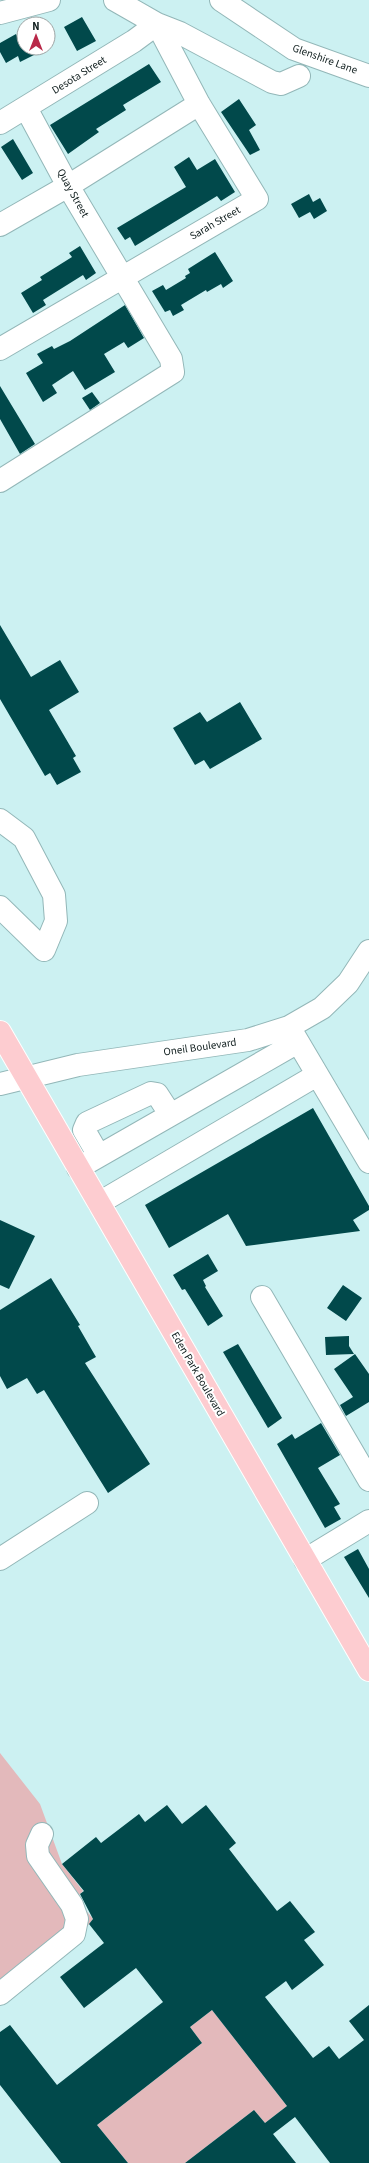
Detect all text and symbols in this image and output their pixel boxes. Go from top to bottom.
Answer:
north arrow [16,16,56,56]
text: N [32,19,40,34]
street label: Glenshire Lane [290,40,360,78]
street label: Desota Street [49,52,109,98]
street label: Quay Street [53,166,93,220]
street label: Sarah Street [187,202,243,244]
street label: Oneil Boulevard [163,1034,237,1060]
street label: Eden Park Boulevard [168,1329,228,1419]

